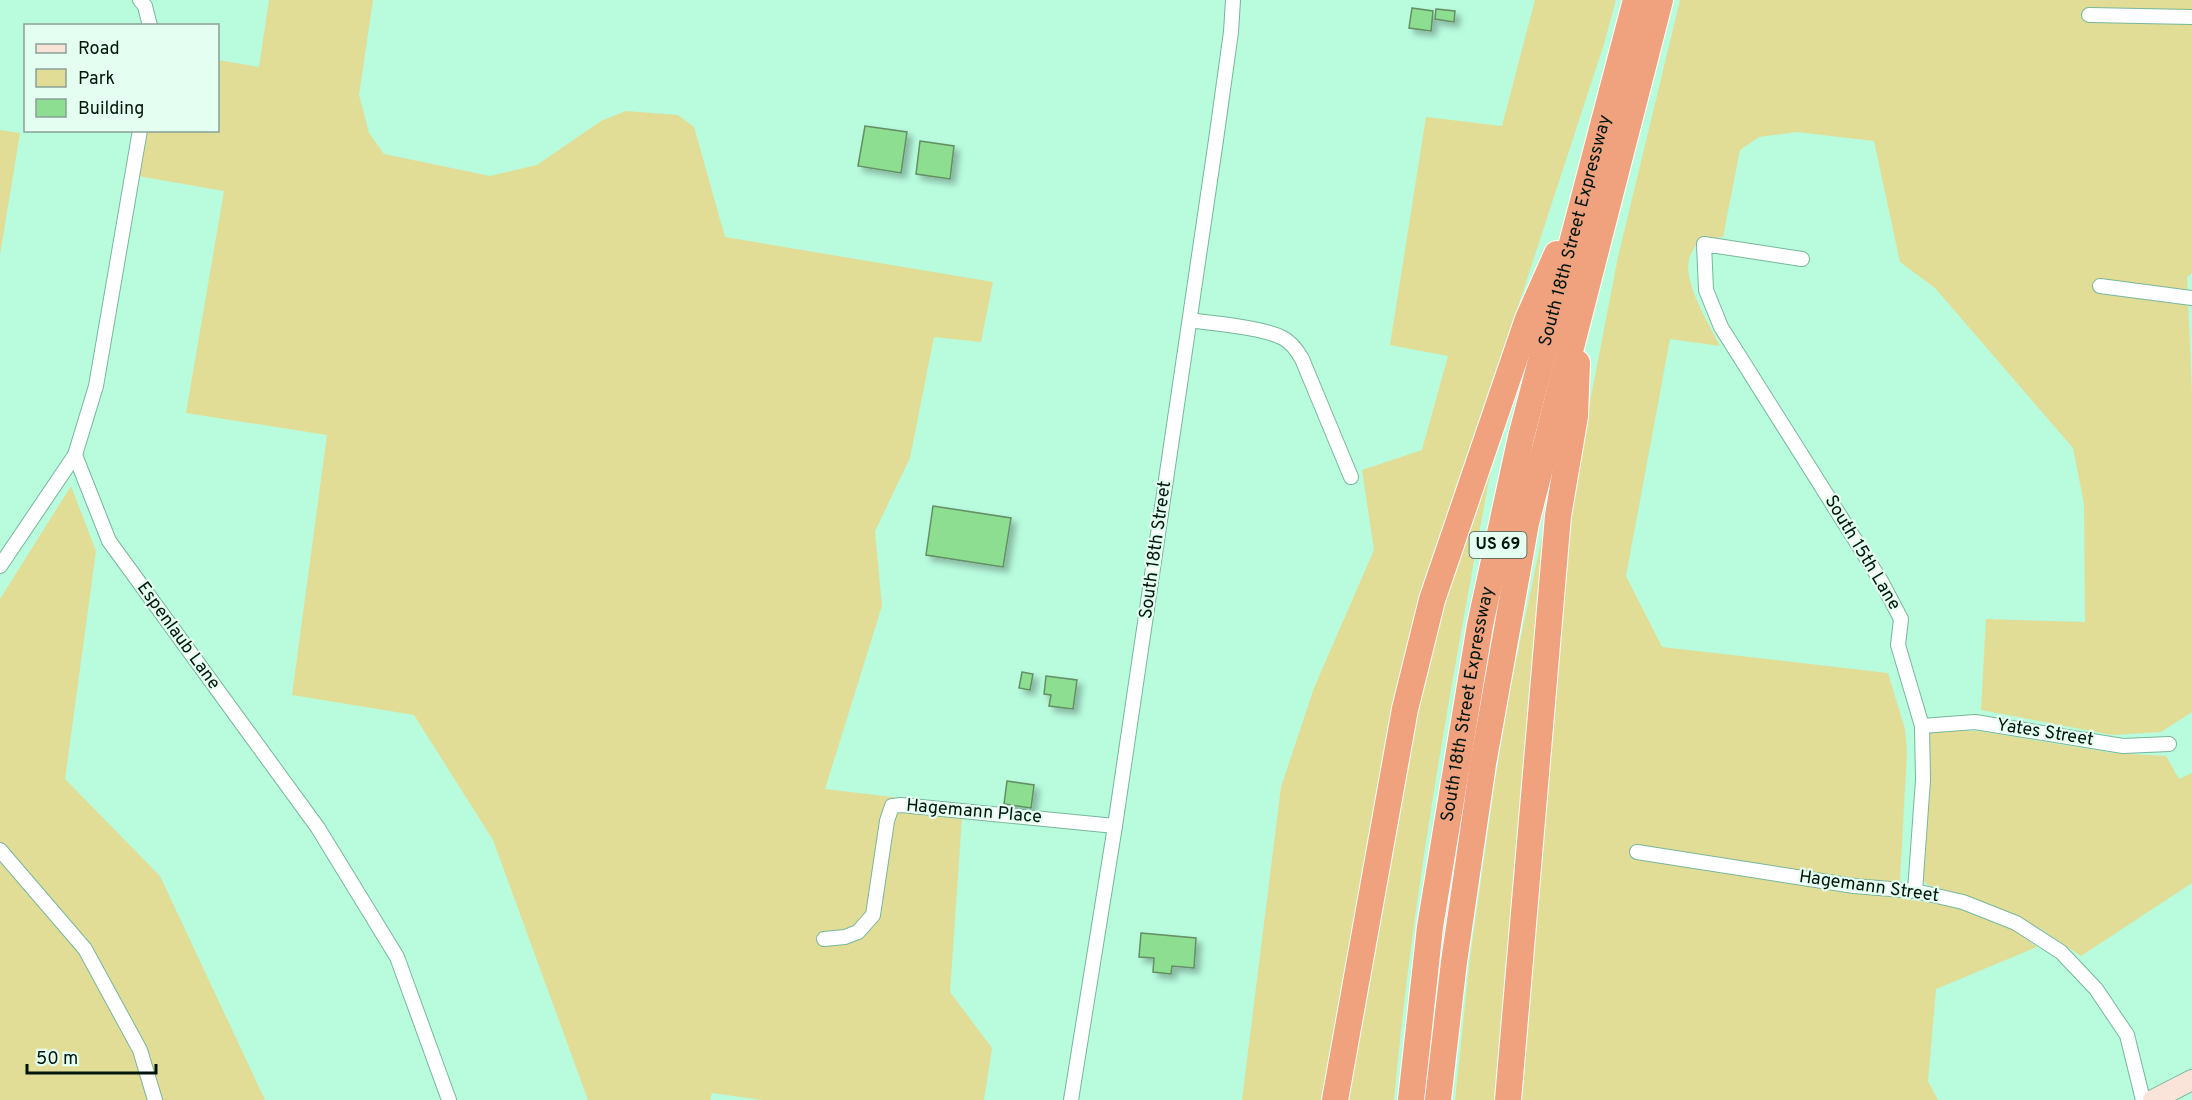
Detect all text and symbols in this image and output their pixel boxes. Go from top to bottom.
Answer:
legend [24,24,219,132]
text: Road [78,38,120,61]
text: Park [78,68,115,91]
text: Building [78,98,144,121]
street label: South 18th Street Expressway [1534,112,1617,349]
street label: South 18th Street [1135,479,1177,621]
street label: South 15th Lane [1819,491,1905,615]
road number: US 69 [1470,532,1526,558]
street label: Espenlaub Lane [131,578,225,694]
street label: South 18th Street Expressway [1436,584,1500,824]
street label: Yates Street [1995,714,2095,752]
street label: Hagemann Place [905,795,1043,829]
street label: Hagemann Street [1798,866,1940,908]
scale bar [27,1037,156,1075]
text: 50 m [36,1048,78,1071]

